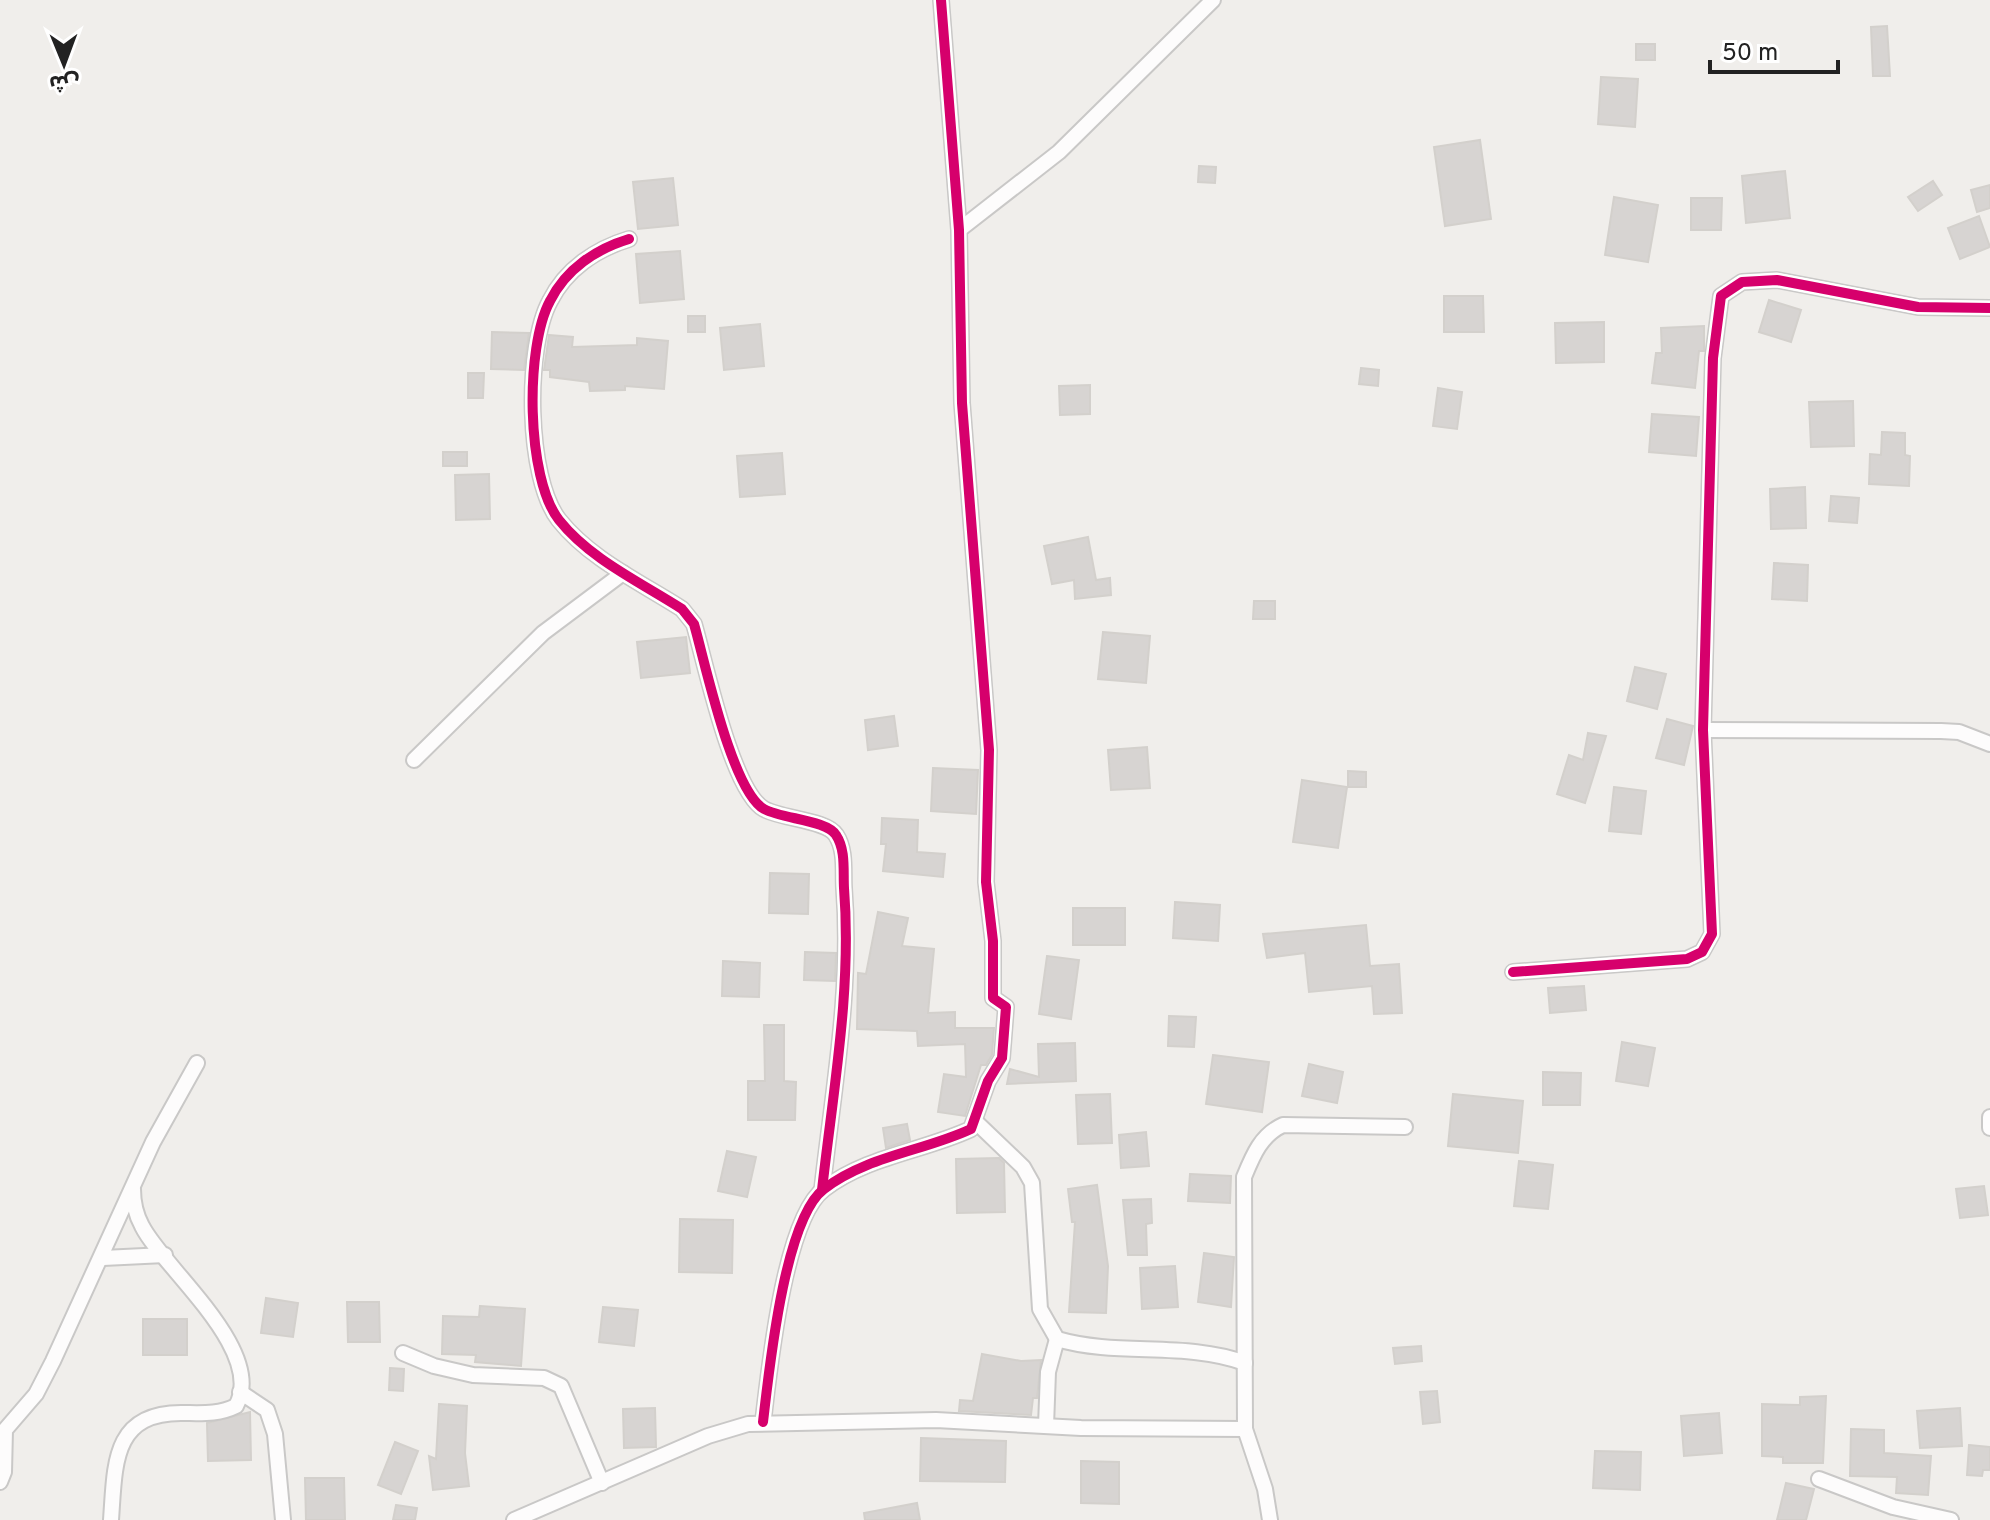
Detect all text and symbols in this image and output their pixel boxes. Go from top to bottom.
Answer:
north arrow [24,24,104,104]
scale bar [1710,24,1838,74]
text: 50 m [1722,39,1778,69]
text: ش [49,68,80,95]

